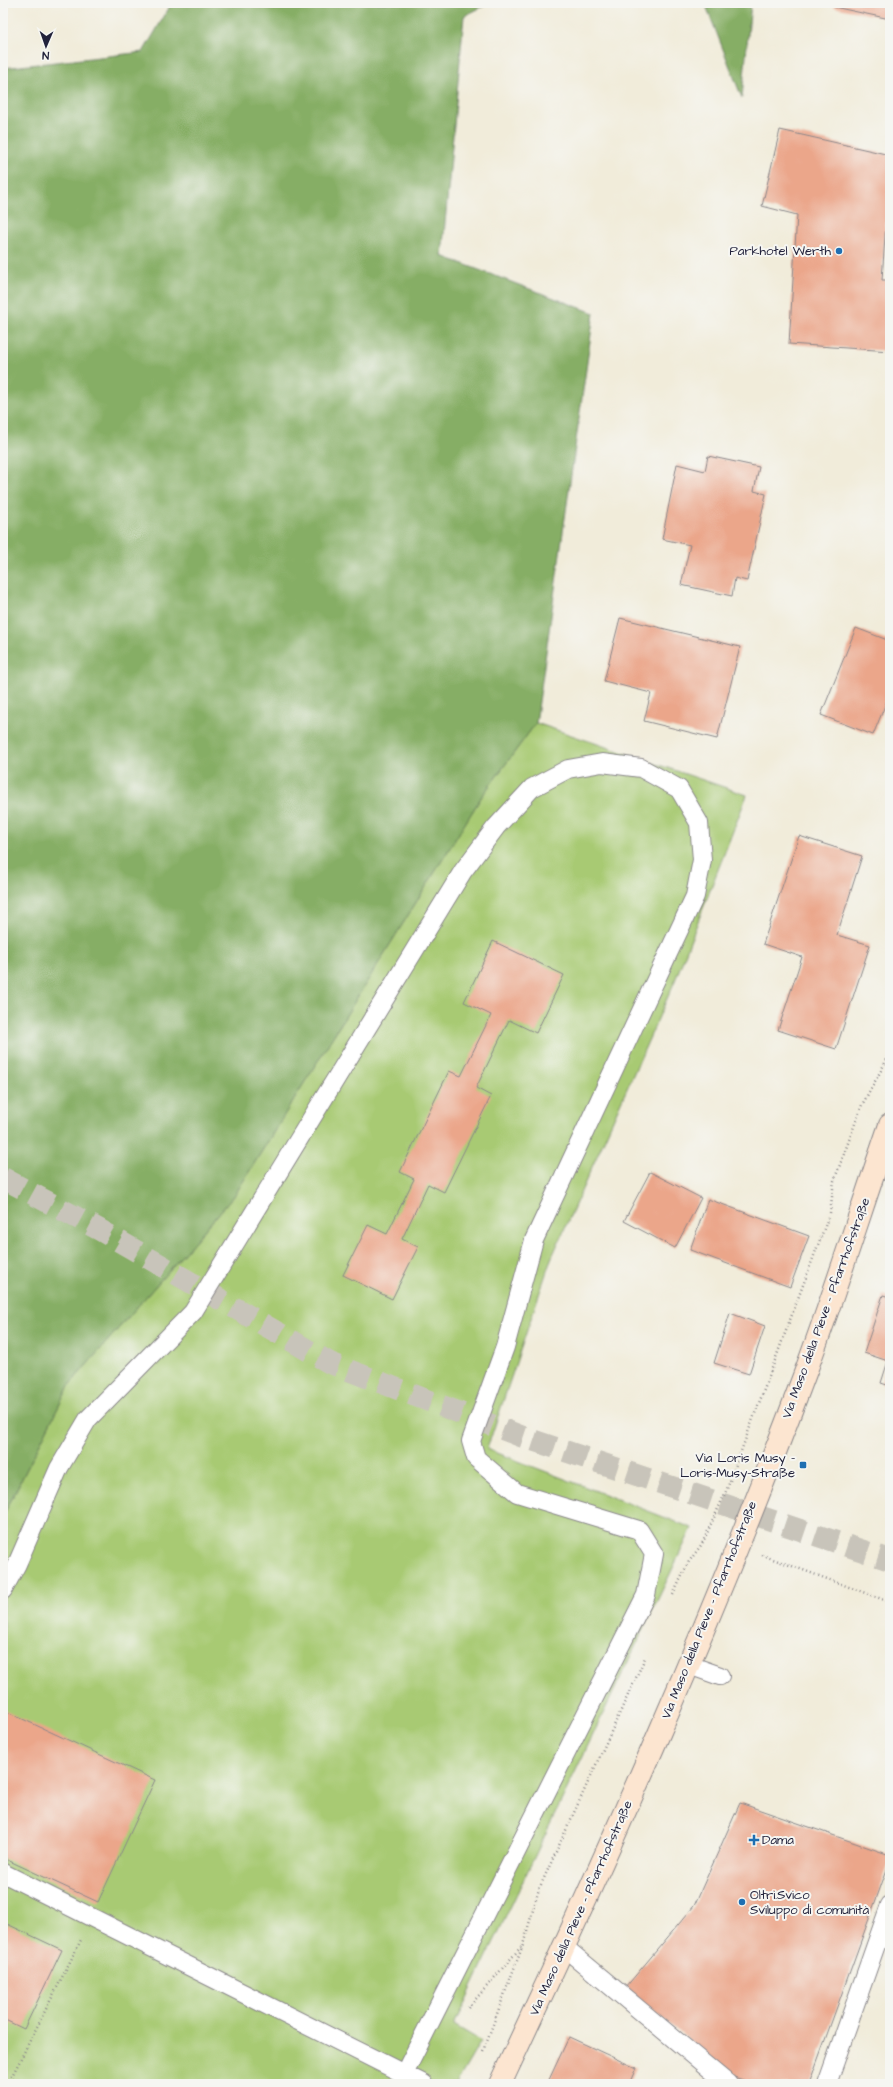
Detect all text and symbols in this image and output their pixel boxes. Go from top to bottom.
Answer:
north arrow [26,26,66,66]
text: N [42,48,49,63]
place label: Parkhotel Werth [730,242,832,260]
marker: Parkhotel Werth [834,246,844,256]
street label: Via Maso della Pieve - Pfarrhofstraße [778,1195,874,1421]
place label: Via Loris Musy - Loris-Musy-Straße [680,1449,795,1483]
marker: Via Loris Musy - Loris-Musy-Straße [798,1460,808,1470]
street label: Via Maso della Pieve - Pfarrhofstraße [657,1498,761,1722]
street label: Via Maso della Pieve - Pfarrhofstraße [525,1798,637,2018]
place label: Dama [762,1831,794,1849]
marker: Dama [749,1835,759,1845]
place label: Oltri.Svico Sviluppo di comunità [750,1886,870,1919]
marker: Oltri.Svico Sviluppo di comunità [737,1897,747,1907]

